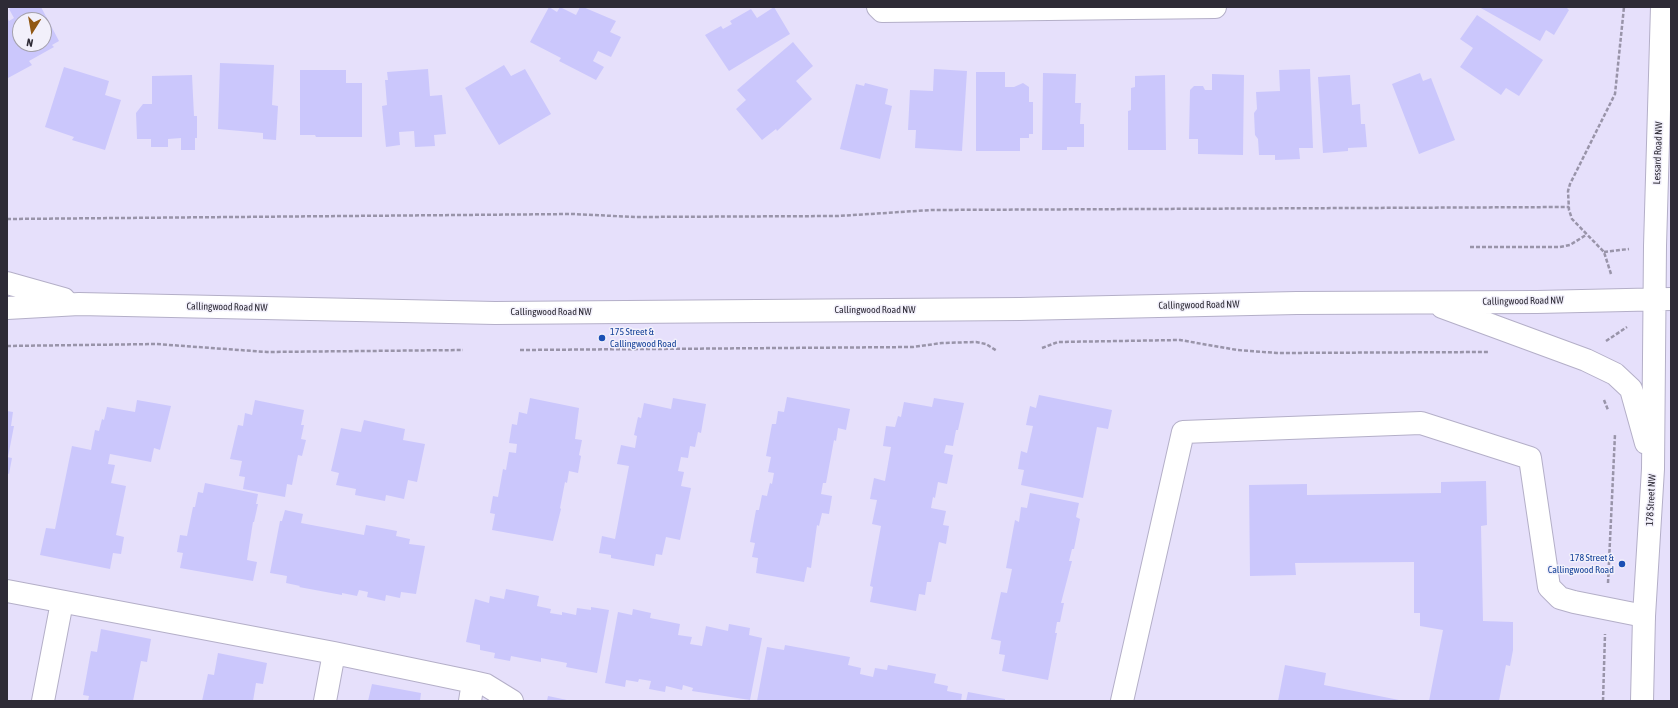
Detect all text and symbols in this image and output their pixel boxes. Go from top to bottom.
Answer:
north arrow [12,12,52,52]
text: N [26,36,34,49]
street label: Lessard Road NW [1651,121,1665,185]
street label: Callingwood Road NW [1482,294,1564,308]
street label: Callingwood Road NW [1158,298,1240,312]
street label: Callingwood Road NW [186,300,268,314]
street label: Callingwood Road NW [835,304,915,316]
street label: Callingwood Road NW [511,306,591,318]
place label: 175 Street & Callingwood Road [610,326,676,350]
marker: 175 Street & Callingwood Road [597,333,607,343]
street label: 178 Street NW [1644,474,1658,526]
place label: 178 Street & Callingwood Road [1548,552,1614,576]
marker: 178 Street & Callingwood Road [1617,559,1627,569]

